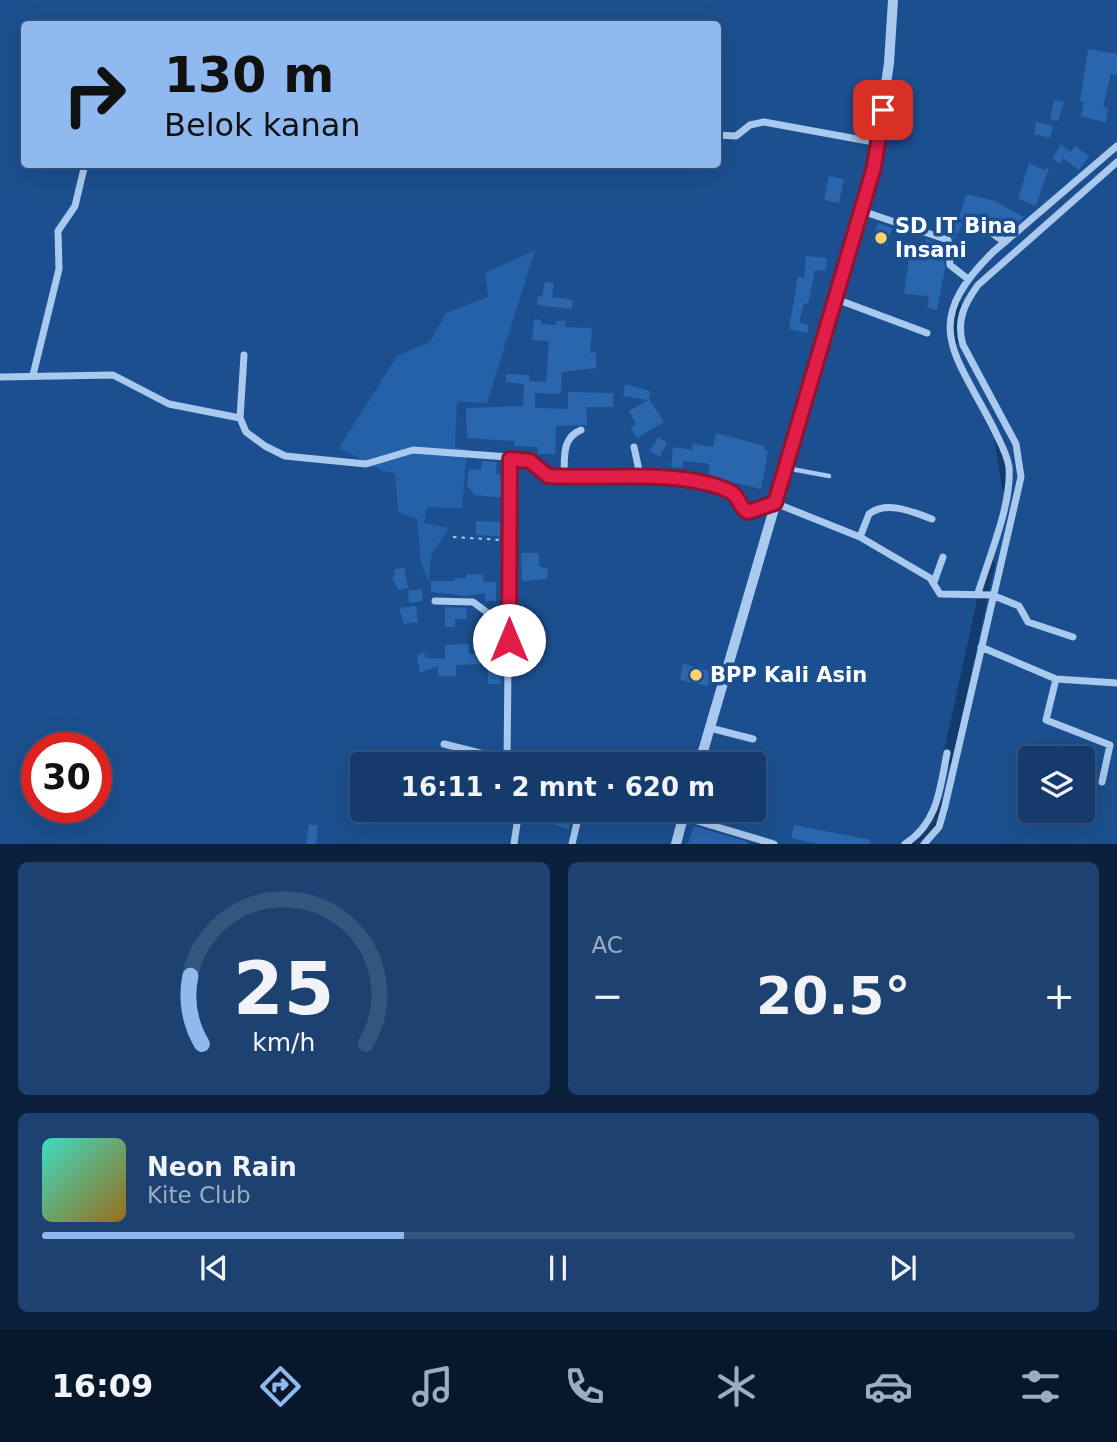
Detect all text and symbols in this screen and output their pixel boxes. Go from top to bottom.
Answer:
text: 130 m [164,47,334,104]
icon: right [49,49,140,140]
pin [853,80,913,140]
icon: arrive [864,91,902,129]
text: Belok kanan [164,106,361,144]
place label: SD IT Bina Insani [895,214,1017,262]
marker: SD IT Bina Insani [873,230,889,246]
position arrow [472,603,546,677]
place label: BPP Kali Asin [710,663,867,687]
marker: BPP Kali Asin [688,667,704,683]
speed limit sign: 30 [21,732,112,823]
map controls [1018,746,1095,823]
button: layers [1018,746,1095,823]
text: 16:11 · 2 mnt · 620 m [401,772,715,802]
text: AC [592,932,623,958]
text: 25 [233,947,334,1032]
text: 20.5° [756,966,910,1026]
text: − [592,974,623,1018]
text: + [1043,974,1075,1018]
text: km/h [252,1028,315,1057]
text: Neon Rain [147,1152,297,1182]
text: Kite Club [147,1182,251,1208]
icon: previous [195,1249,233,1287]
icon: pause [539,1249,577,1287]
icon: next [884,1249,922,1287]
icon: directions [256,1362,305,1411]
icon: music [408,1362,457,1411]
icon: phone [560,1362,609,1411]
icon: climate [712,1362,761,1411]
icon: car [864,1362,913,1411]
icon: filters [1016,1362,1065,1411]
text: 16:09 [52,1367,153,1405]

